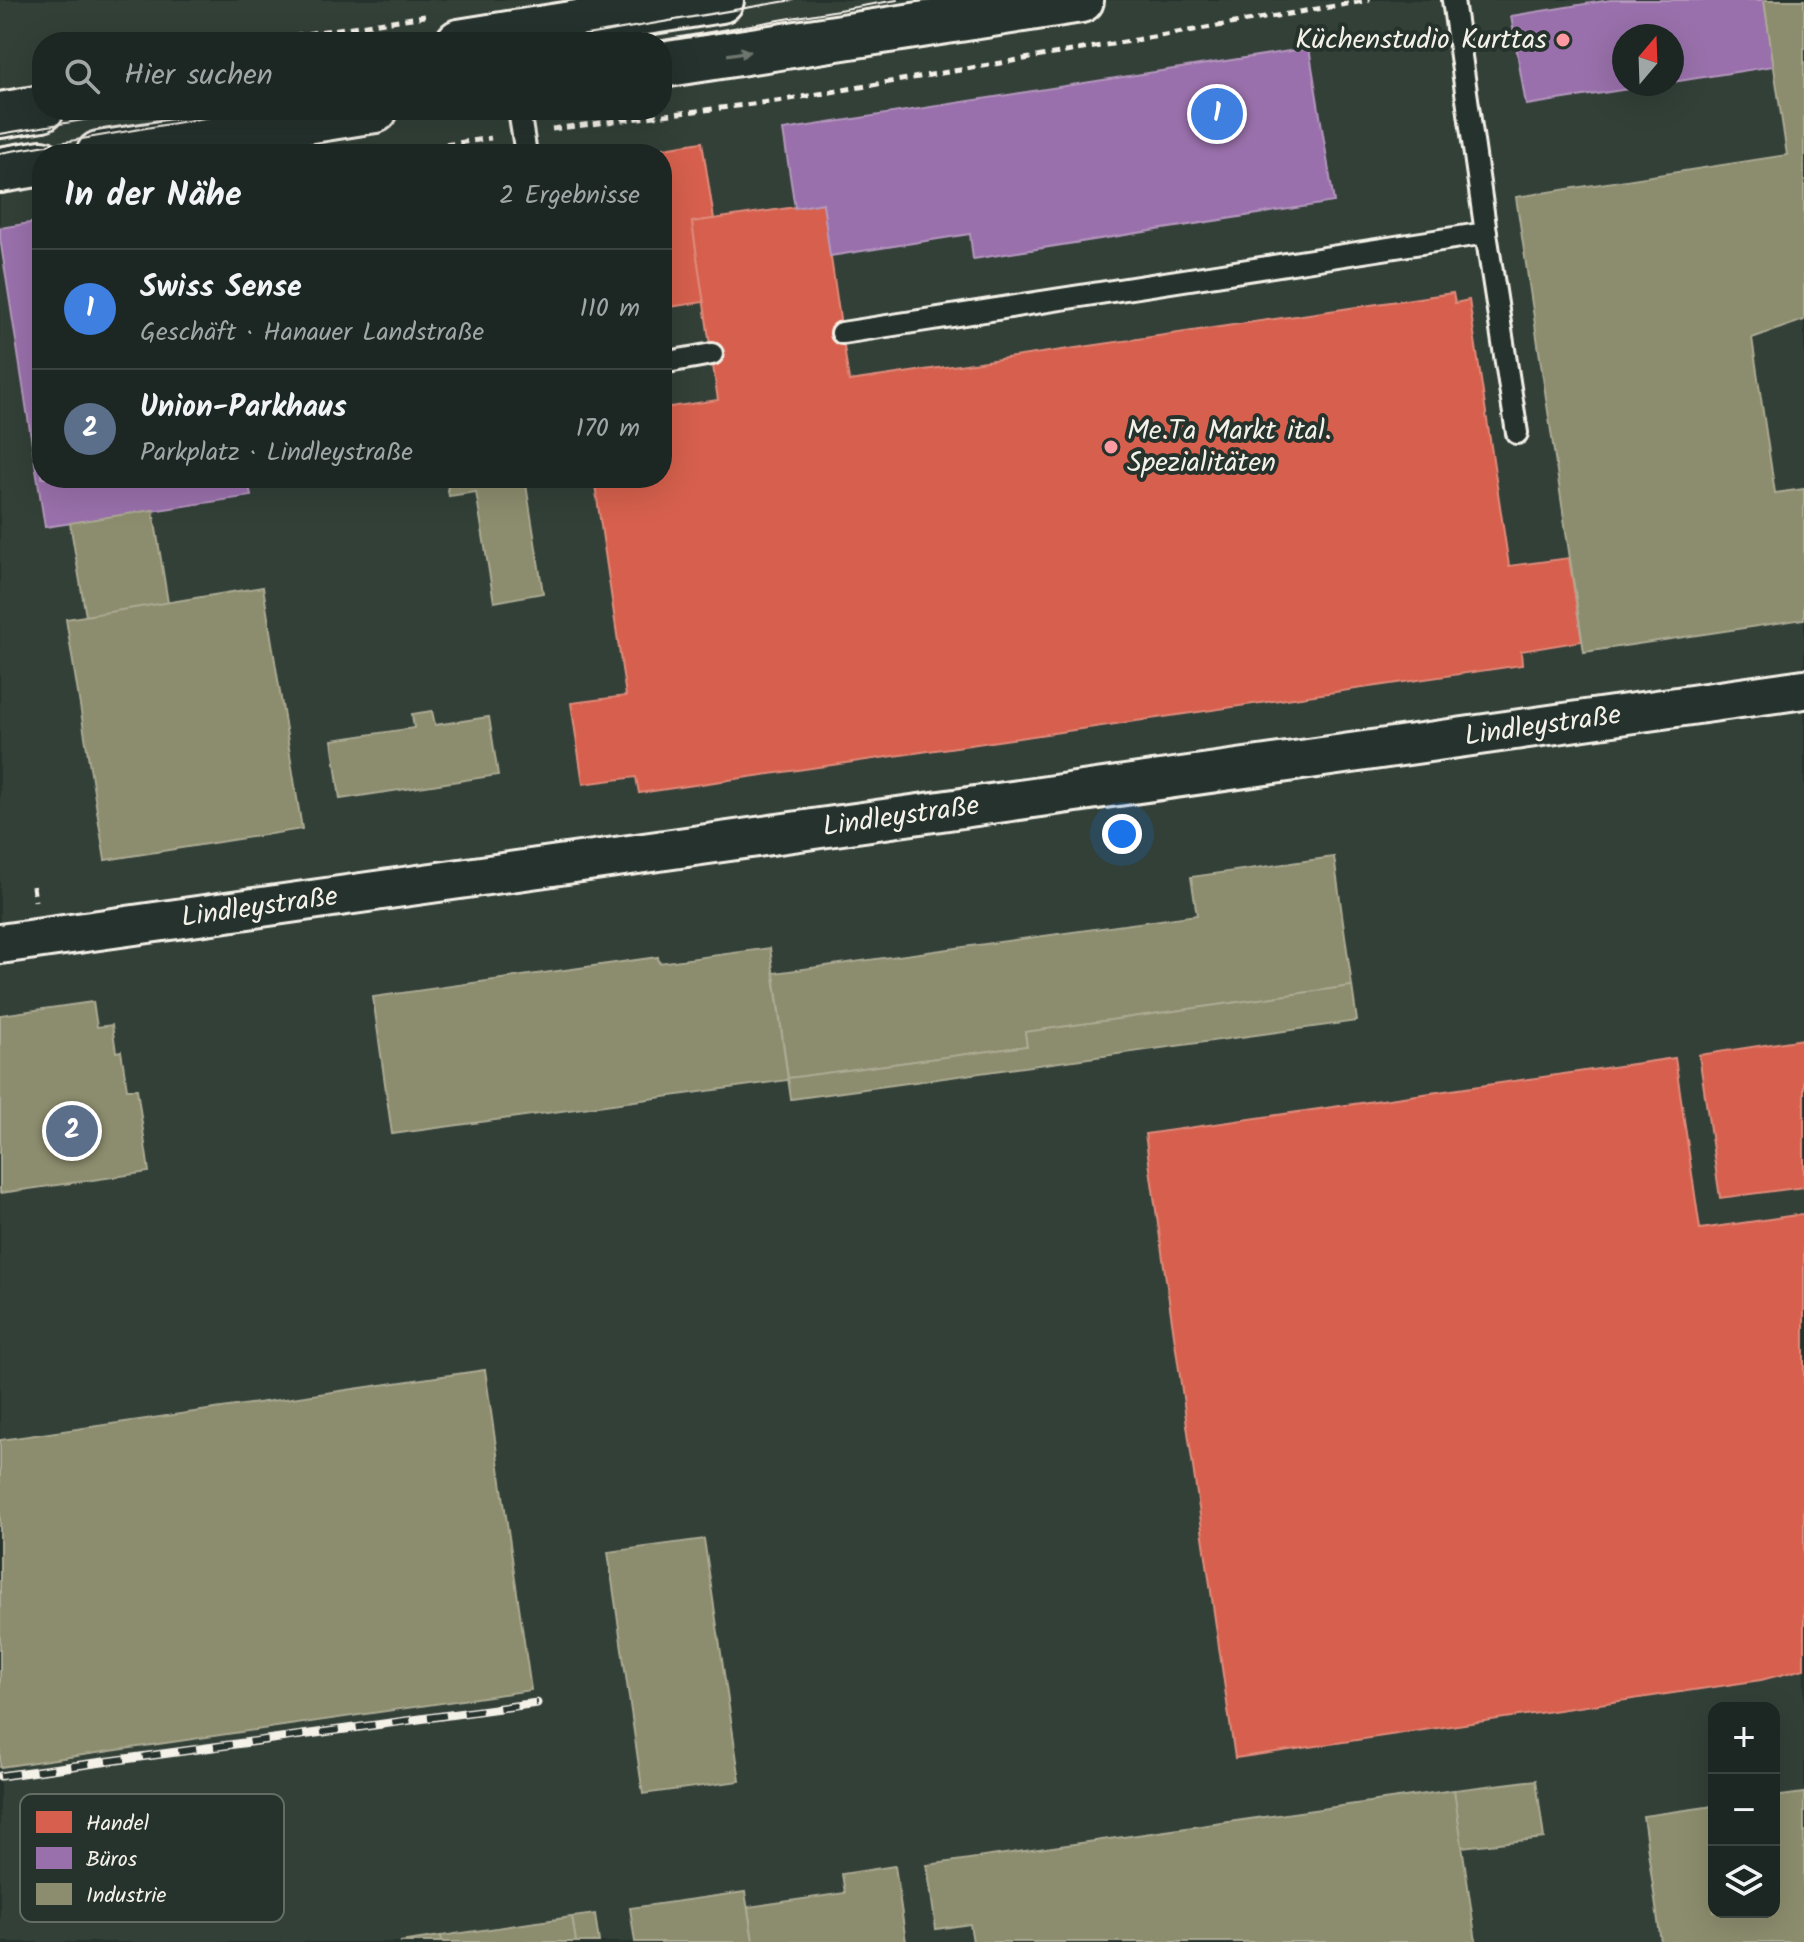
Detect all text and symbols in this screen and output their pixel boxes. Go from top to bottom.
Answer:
place label: Küchenstudio Kurttas [1295,18,1547,63]
north arrow [1612,24,1684,96]
marker: Küchenstudio Kurttas [1554,31,1572,49]
search box [32,32,672,120]
one-way arrow [727,46,752,59]
text: Hier suchen [124,52,273,100]
icon: search [60,54,104,98]
pin: 1 [1191,84,1243,144]
text: In der Nähe [64,169,242,223]
text: 2 Ergebnisse [499,175,640,217]
text: Swiss Sense [140,264,302,312]
text: 1 [86,288,94,330]
text: 110 m [580,288,640,330]
text: Geschäft · Hanauer Landstraße [140,312,484,354]
text: Union-Parkhaus [140,384,347,432]
text: 2 [82,408,98,450]
text: 170 m [576,408,640,450]
place label: Me.Ta Markt ital. Spezialitäten [1127,409,1332,486]
text: Parkplatz · Lindleystraße [140,432,413,474]
marker: Me.Ta Markt ital. Spezialitäten [1102,438,1120,456]
street label: Lindleystraße [1461,693,1624,759]
street label: Lindleystraße [820,783,983,850]
your location [1102,814,1142,854]
street label: Lindleystraße [178,874,341,941]
pin: 2 [46,1101,98,1161]
map controls [1708,1702,1780,1918]
button: + [1708,1702,1780,1774]
button: − [1708,1774,1780,1846]
legend [20,1794,284,1922]
text: Handel [86,1807,150,1842]
text: Büros [86,1843,138,1878]
button: layers [1708,1846,1780,1918]
text: Industrie [86,1879,167,1914]

